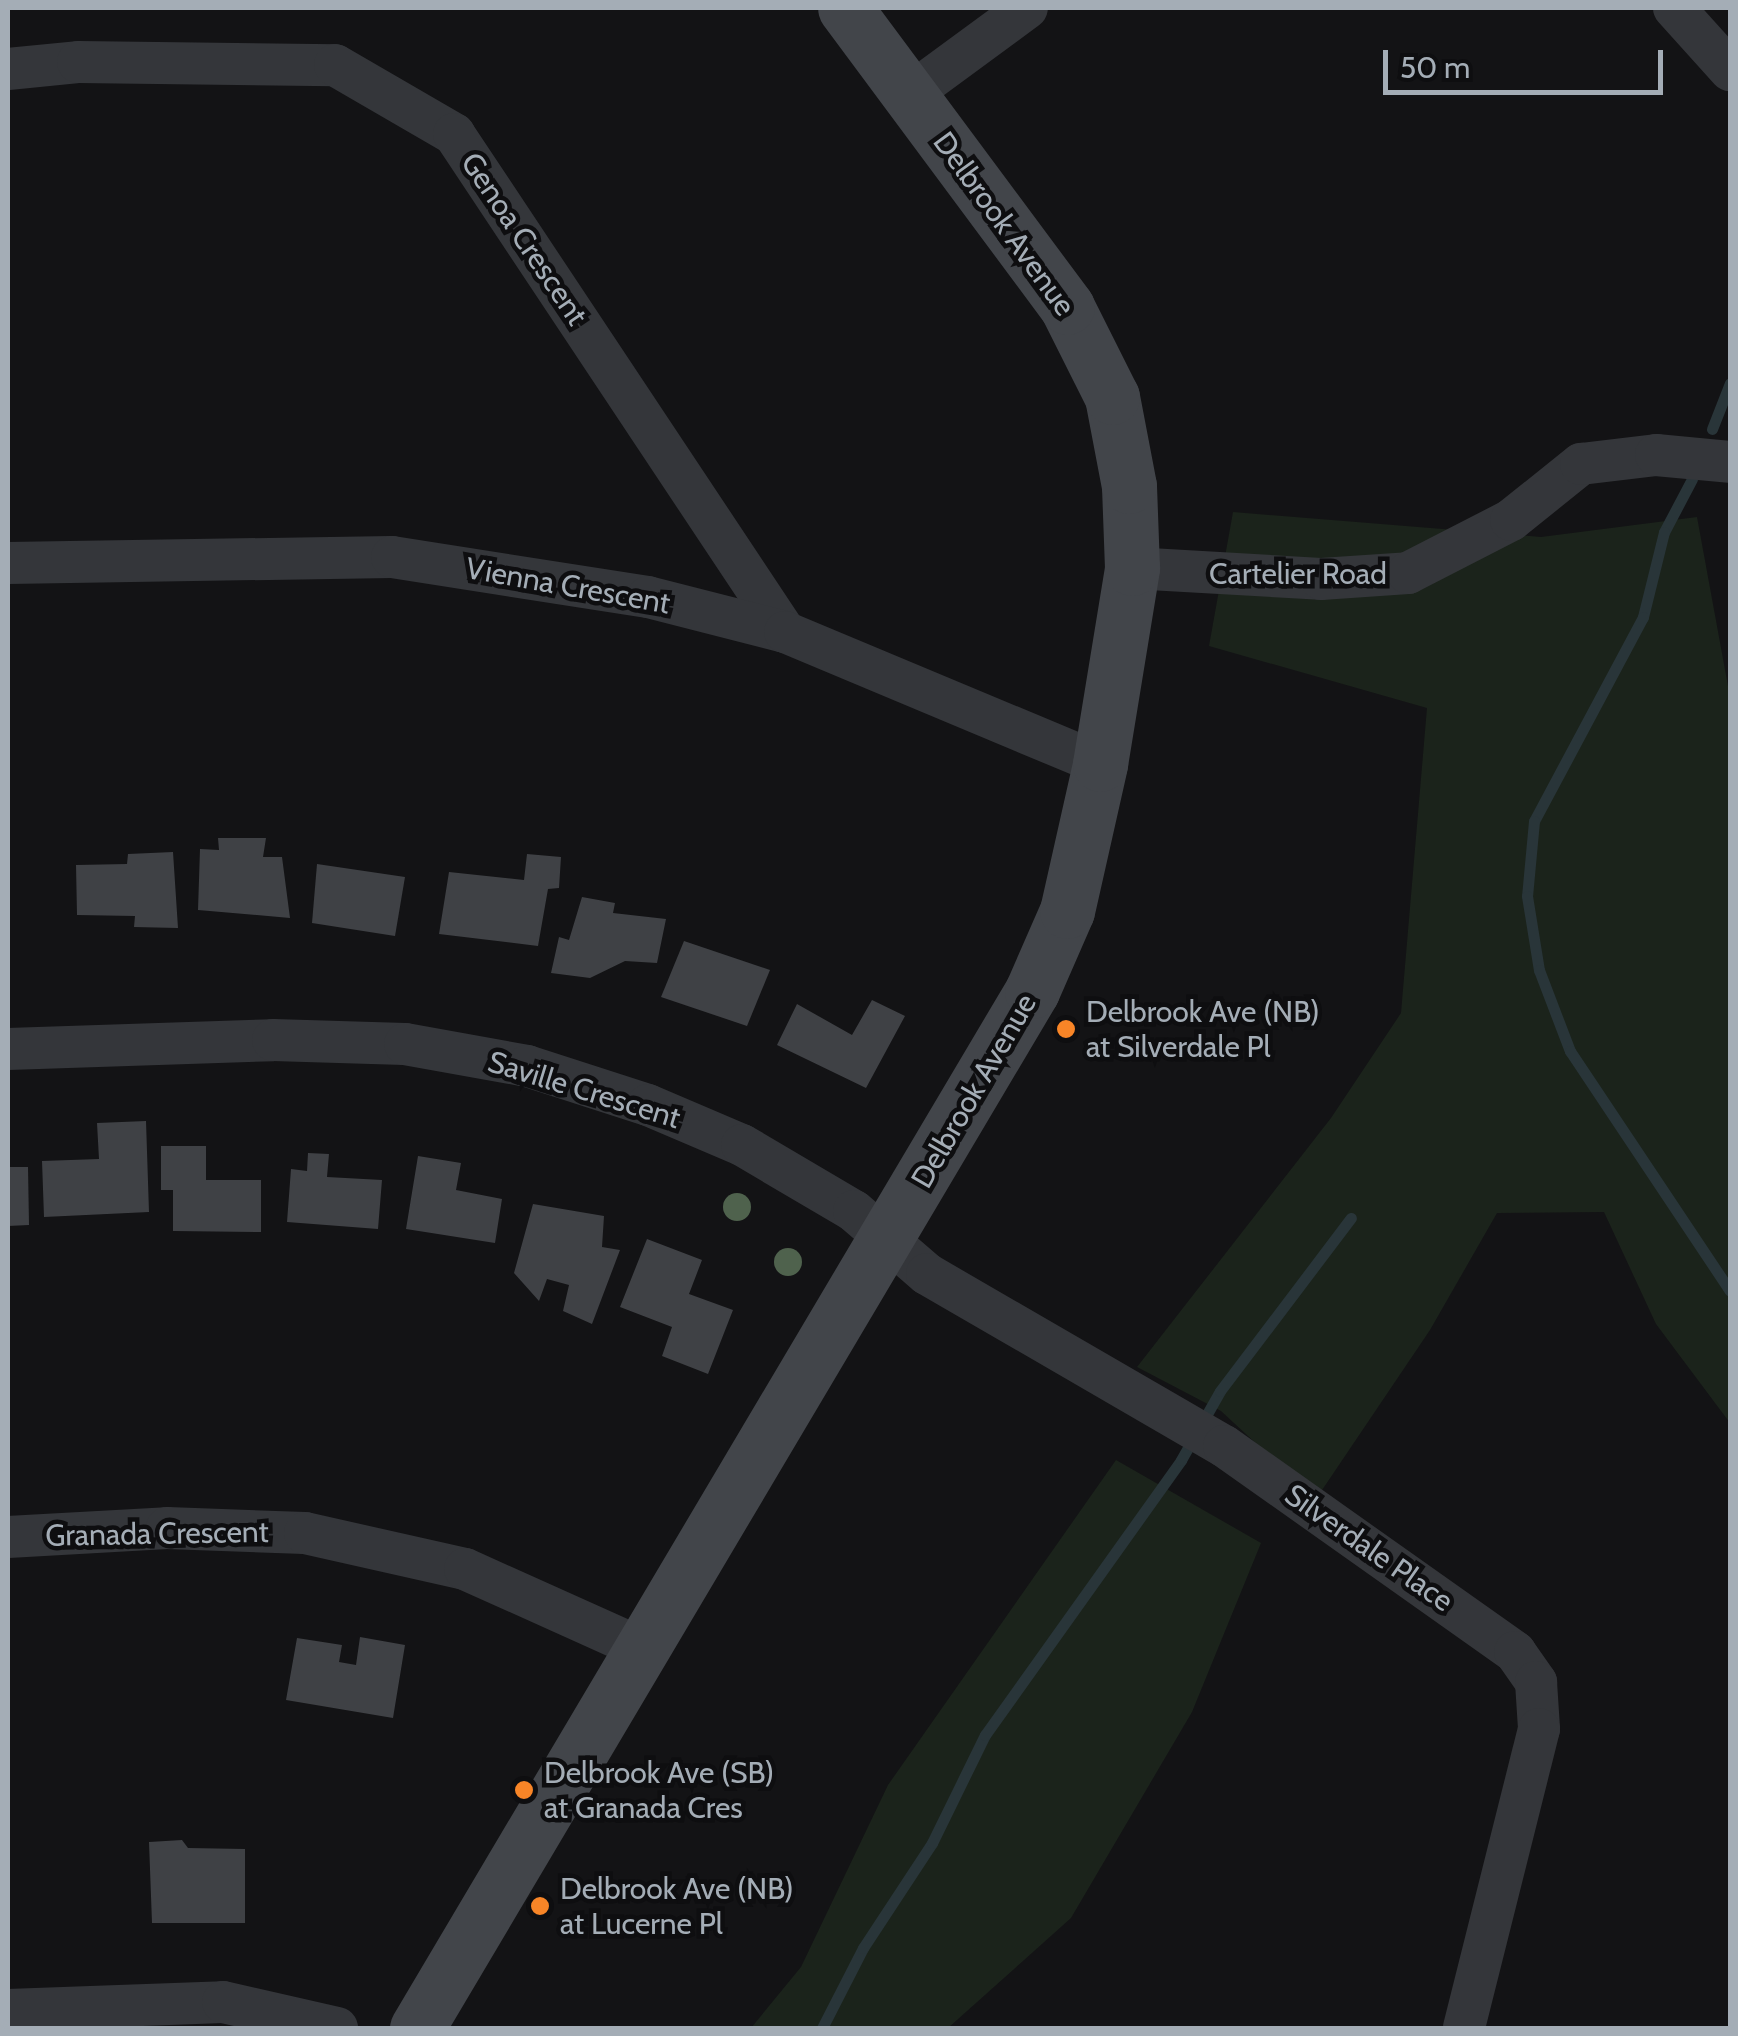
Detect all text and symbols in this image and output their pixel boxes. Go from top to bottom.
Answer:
scale bar [1388,30,1668,92]
text: 50 m [1400,49,1470,86]
street label: Delbrook Avenue [925,125,1083,323]
street label: Genoa Crescent [453,146,595,332]
street label: Vienna Crescent [463,550,673,622]
street label: Cartelier Road [1209,556,1387,592]
street label: Delbrook Avenue [904,988,1044,1194]
place label: Delbrook Ave (NB) at Silverdale Pl [1086,994,1320,1064]
marker: Delbrook Ave (NB) at Silverdale Pl [1055,1018,1077,1040]
street label: Saville Crescent [484,1044,684,1136]
street label: Silverdale Place [1278,1477,1460,1619]
street label: Granada Crescent [45,1514,269,1554]
place label: Delbrook Ave (SB) at Granada Cres [544,1755,774,1826]
marker: Delbrook Ave (SB) at Granada Cres [513,1779,535,1801]
place label: Delbrook Ave (NB) at Lucerne Pl [560,1871,794,1942]
marker: Delbrook Ave (NB) at Lucerne Pl [529,1895,551,1917]

